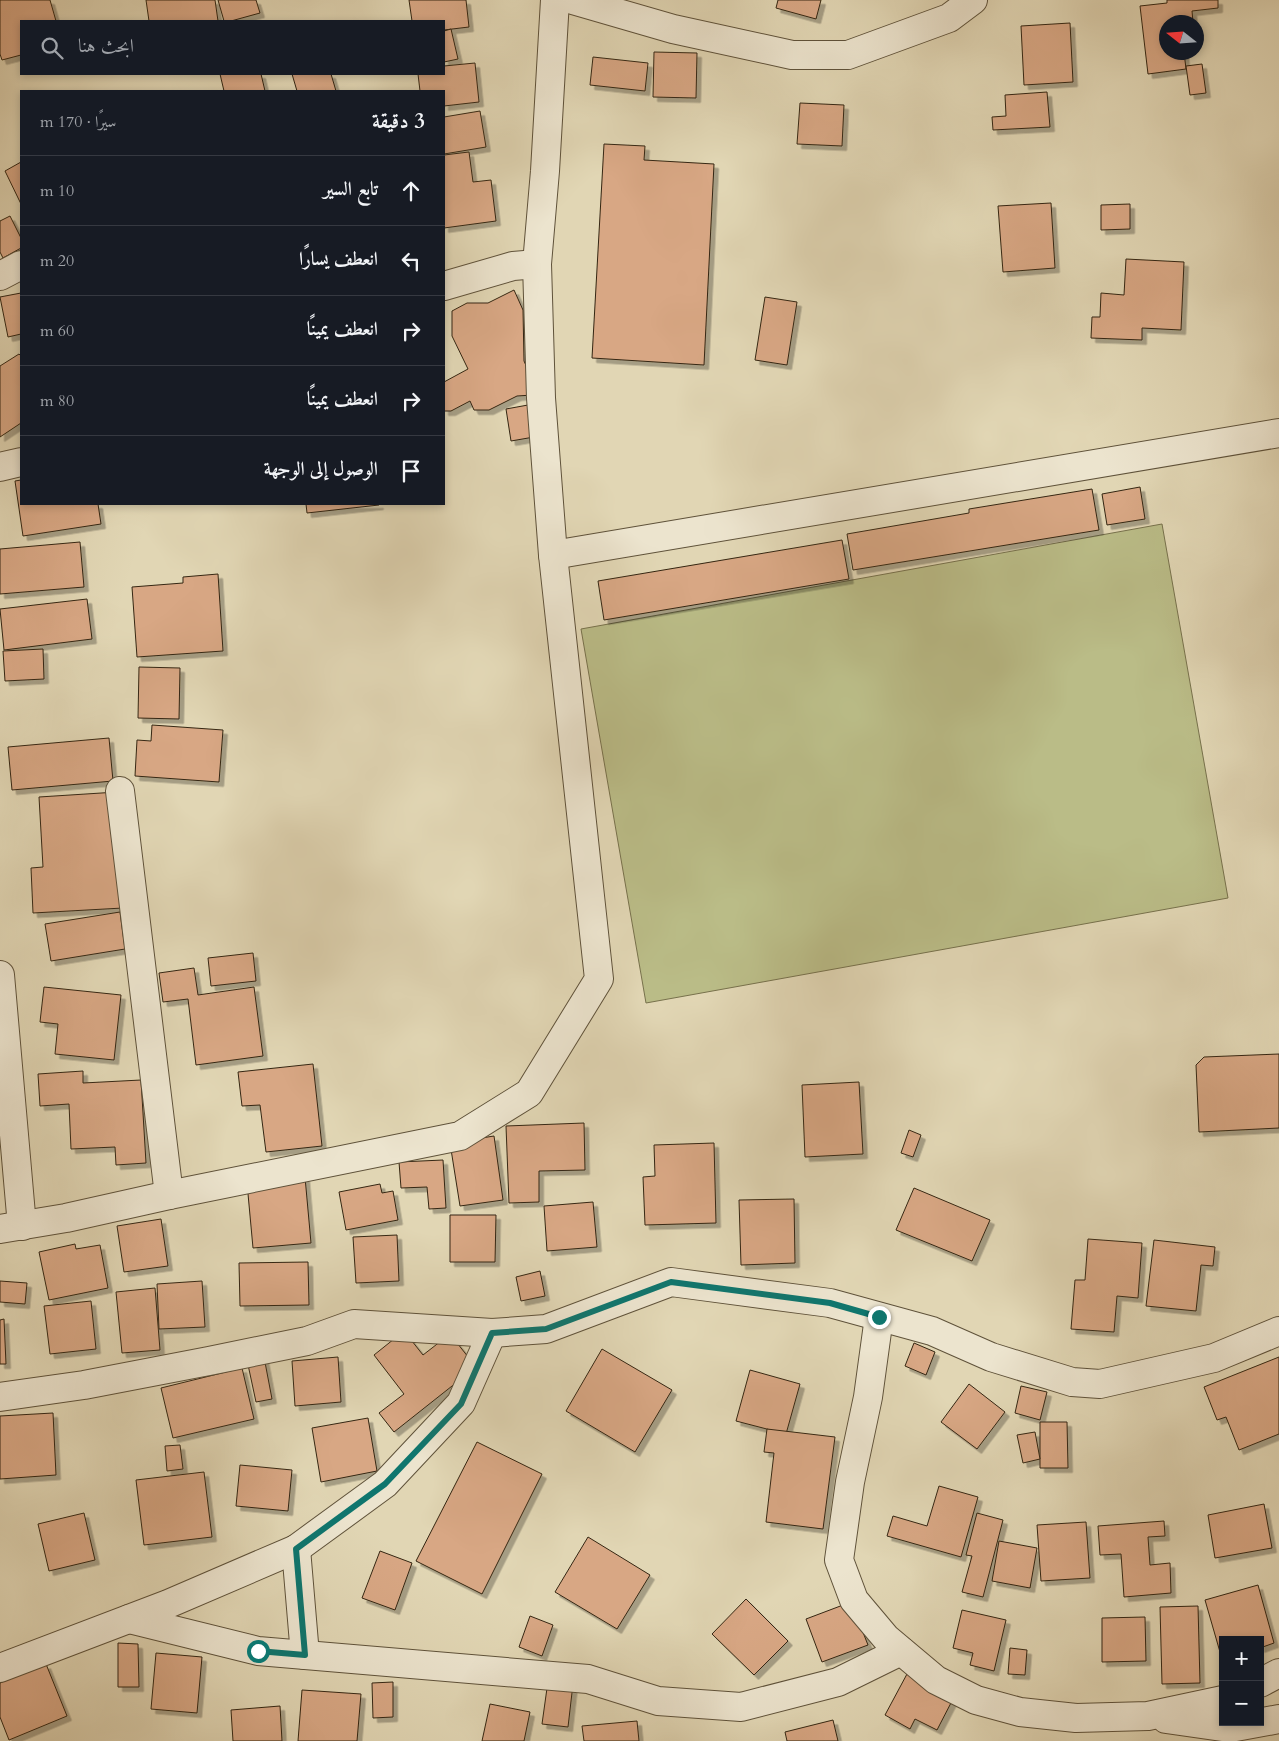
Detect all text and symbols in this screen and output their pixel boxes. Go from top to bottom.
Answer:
north arrow [1159,15,1204,60]
search box [20,20,445,75]
text: ابحث هنا [78,33,134,59]
icon: search [38,34,66,62]
text: 3 دقيقة [372,107,425,136]
text: سيرًا · 170 m [40,111,116,133]
text: تابع السير [323,176,378,202]
icon: ahead [397,177,425,205]
text: 10 m [40,180,74,202]
text: انعطف يسارًا [299,246,378,272]
icon: left [397,247,425,275]
text: 20 m [40,250,74,272]
text: انعطف يمينًا [307,316,378,342]
icon: right [397,317,425,345]
text: 60 m [40,320,74,342]
text: انعطف يمينًا [307,386,378,412]
icon: right [397,387,425,415]
text: 80 m [40,390,74,412]
text: الوصول إلى الوجهة [264,456,378,482]
icon: arrive [397,457,425,485]
route end [868,1306,891,1329]
map controls [1219,1636,1264,1726]
button: + [1219,1636,1264,1681]
route start [247,1640,270,1663]
button: − [1219,1681,1264,1726]

